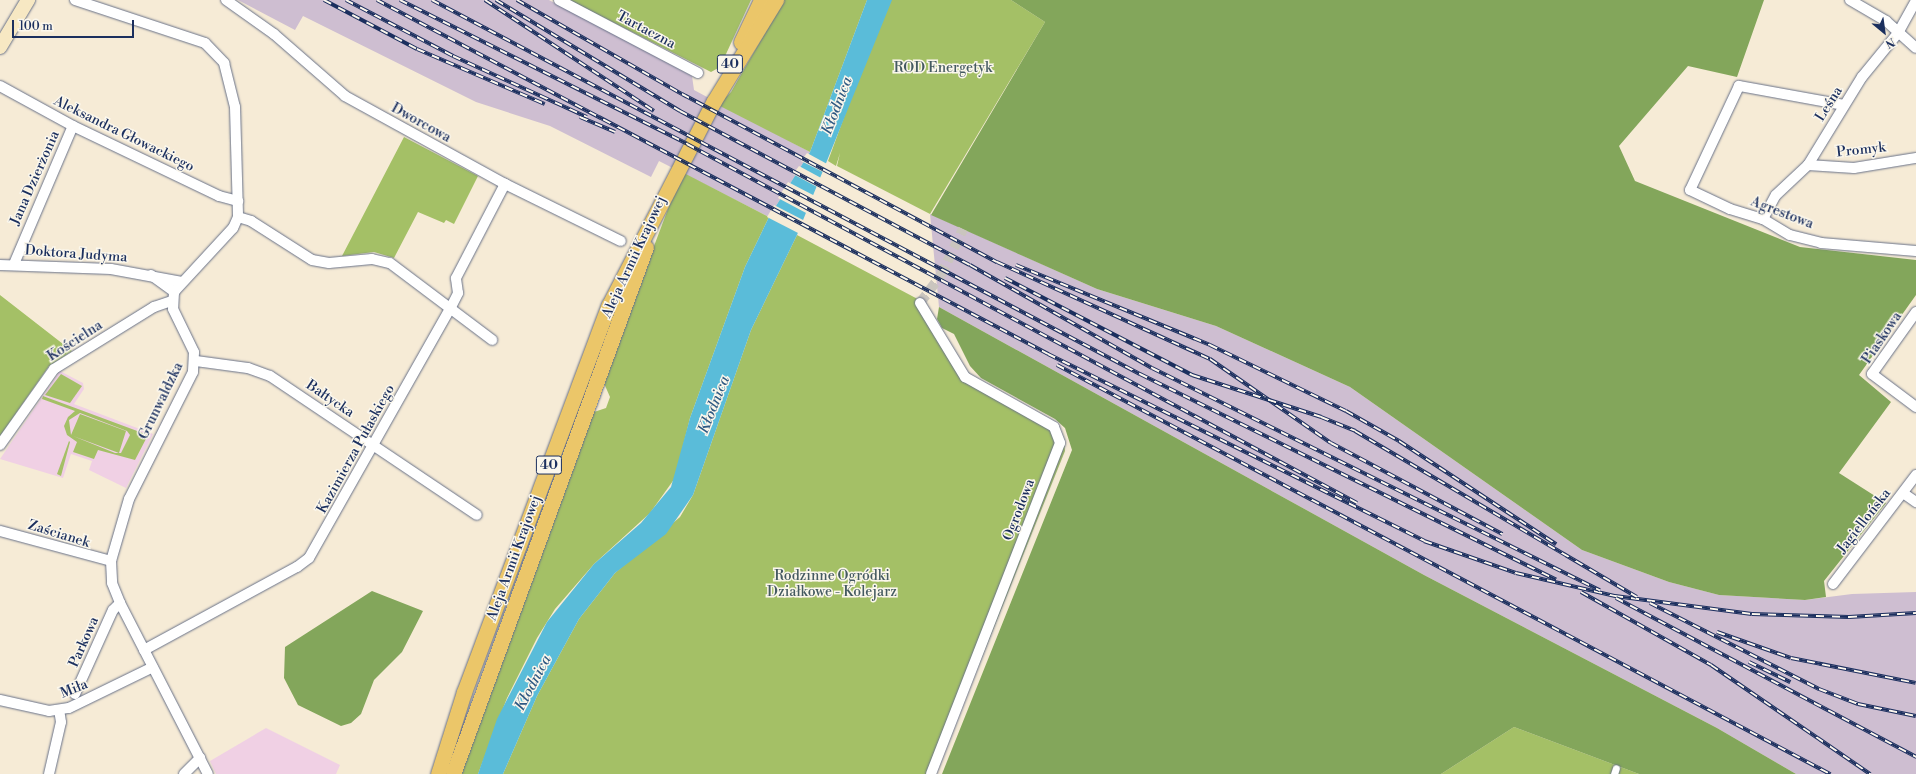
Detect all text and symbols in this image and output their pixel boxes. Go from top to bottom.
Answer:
street label: Tartaczna [614,8,678,52]
scale bar [14,12,136,38]
north arrow [1864,12,1904,52]
text: 100 m [19,19,53,34]
text: N [1883,34,1897,51]
road number: 40 [716,53,744,75]
park label: ROD Energetyk [894,60,992,76]
water label: Kłodnica [818,75,856,137]
street label: Leśna [1812,83,1846,125]
street label: Aleksandra Głowackiego [51,93,197,175]
street label: Dworcowa [388,100,454,146]
street label: Jana Dzierżonia [7,128,63,228]
street label: Promyk [1835,139,1887,161]
street label: Aleja Armii Krajowej [598,193,670,321]
street label: Agrestowa [1748,193,1816,233]
street label: Doktora Judyma [24,242,128,266]
street label: Piaskowa [1859,309,1905,367]
street label: Kościelna [44,317,106,365]
street label: Grunwaldzka [135,360,187,442]
water label: Kłodnica [694,374,734,436]
street label: Bałtycka [303,377,357,421]
street label: Kazimierza Pułaskiego [313,382,399,516]
road number: 40 [535,454,563,476]
street label: Ogrodowa [1000,477,1038,543]
street label: Jagiellońska [1834,485,1894,557]
street label: Aleja Armii Krajowej [483,493,545,623]
street label: Zaścianek [26,517,92,551]
park label: Rodzinne Ogródki Działkowe - Kolejarz [767,568,897,600]
street label: Parkowa [65,614,103,670]
water label: Kłodnica [511,652,555,714]
street label: Miła [58,676,90,702]

